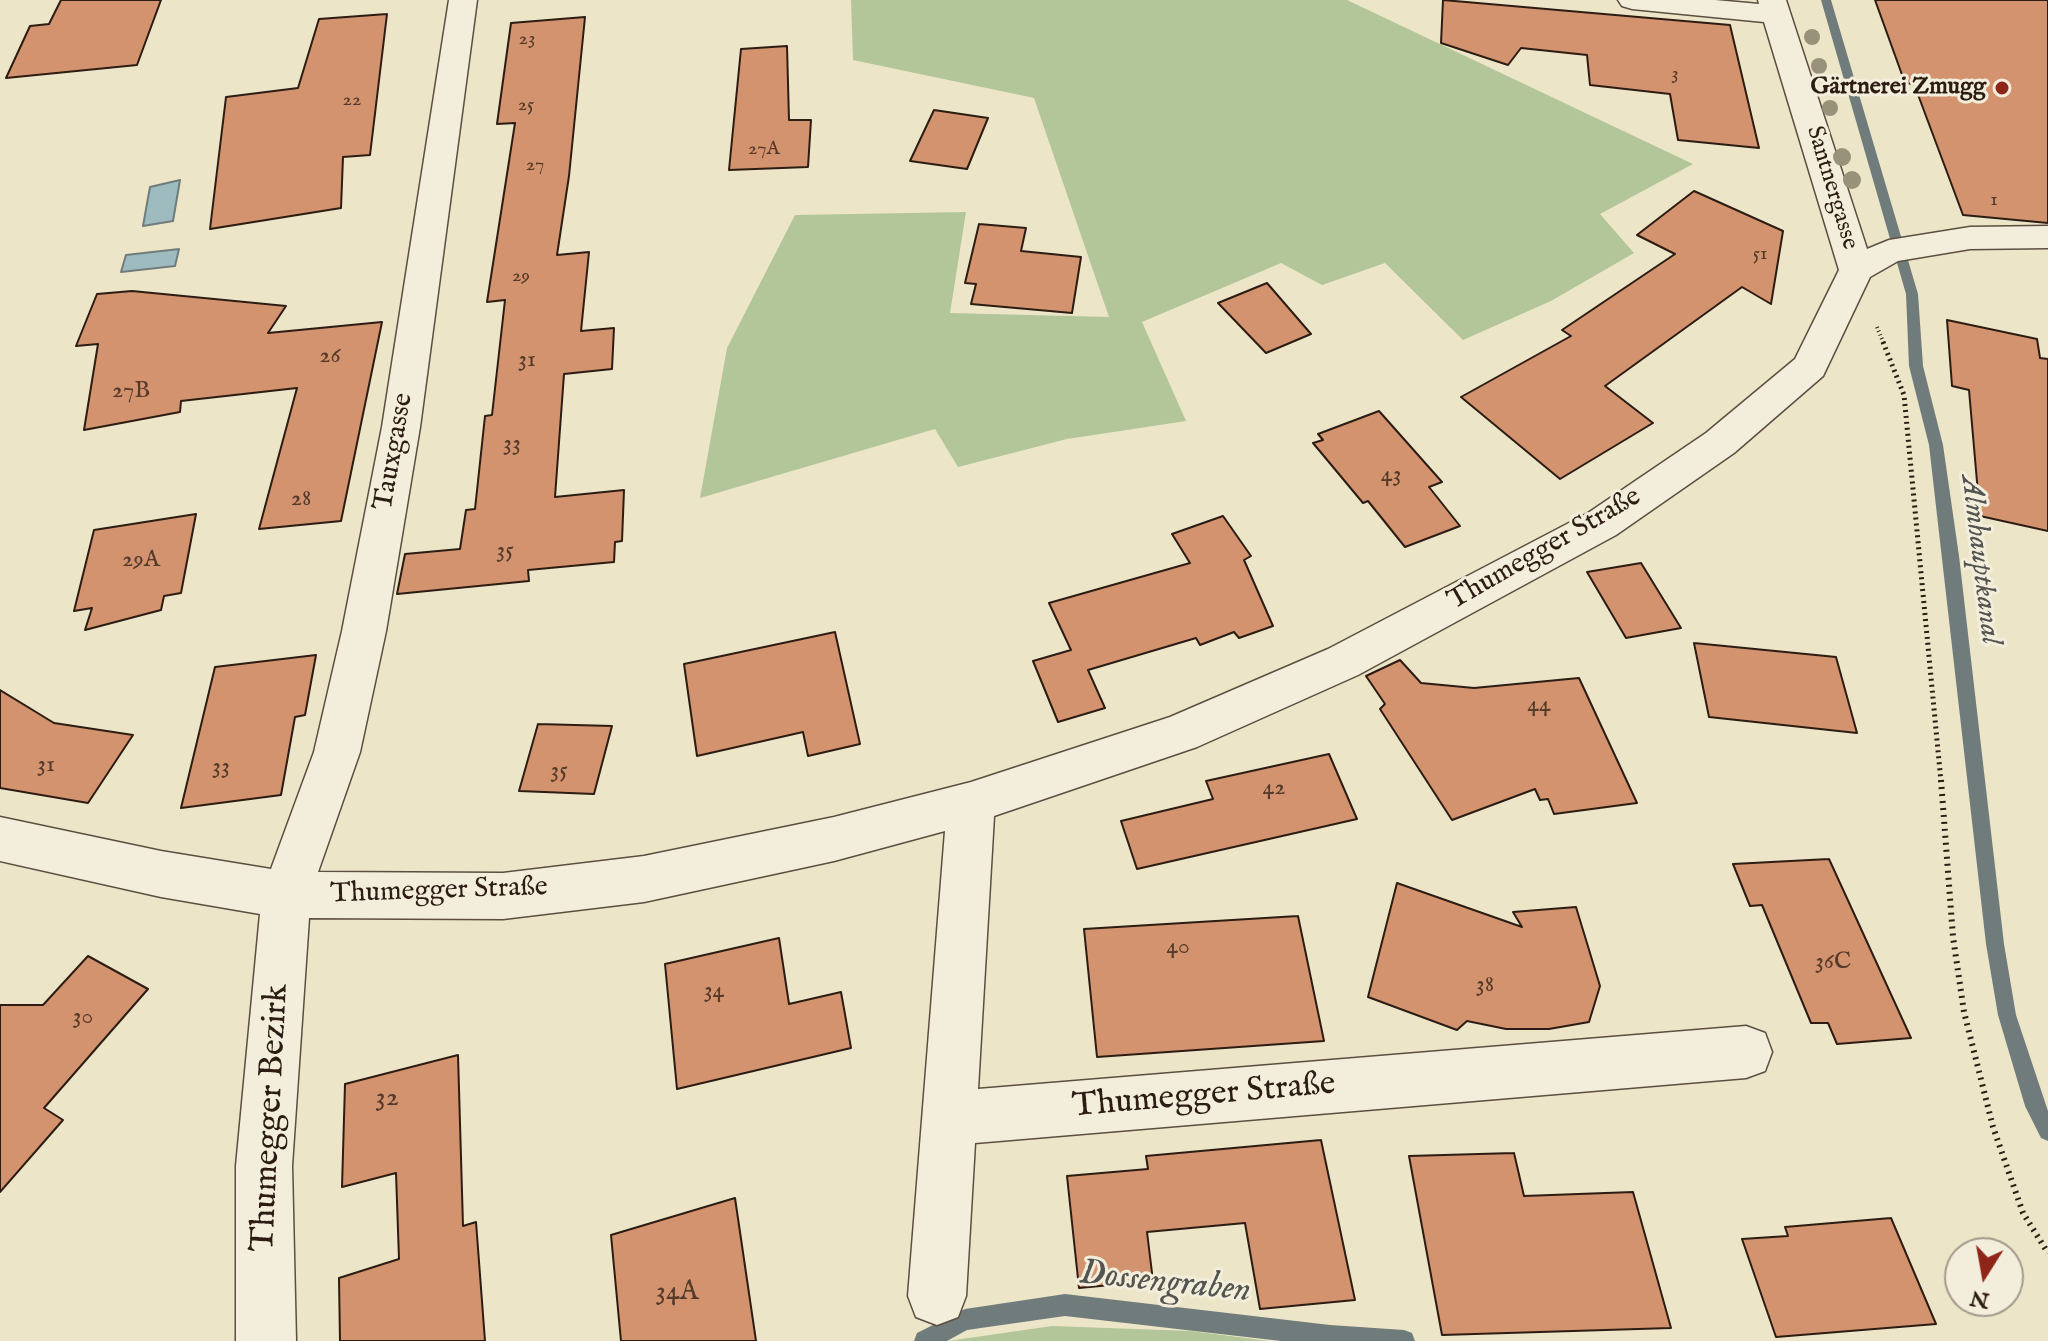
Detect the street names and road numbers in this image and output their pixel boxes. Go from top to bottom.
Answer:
street label: Santnergasse [1799,123,1863,253]
street label: Tauxgasse [368,391,422,513]
street label: Thumegger Straße [1442,481,1648,619]
street label: Thumegger Straße [330,871,548,913]
street label: Thumegger Bezirk [245,983,299,1253]
street label: Thumegger Straße [1071,1065,1337,1129]

